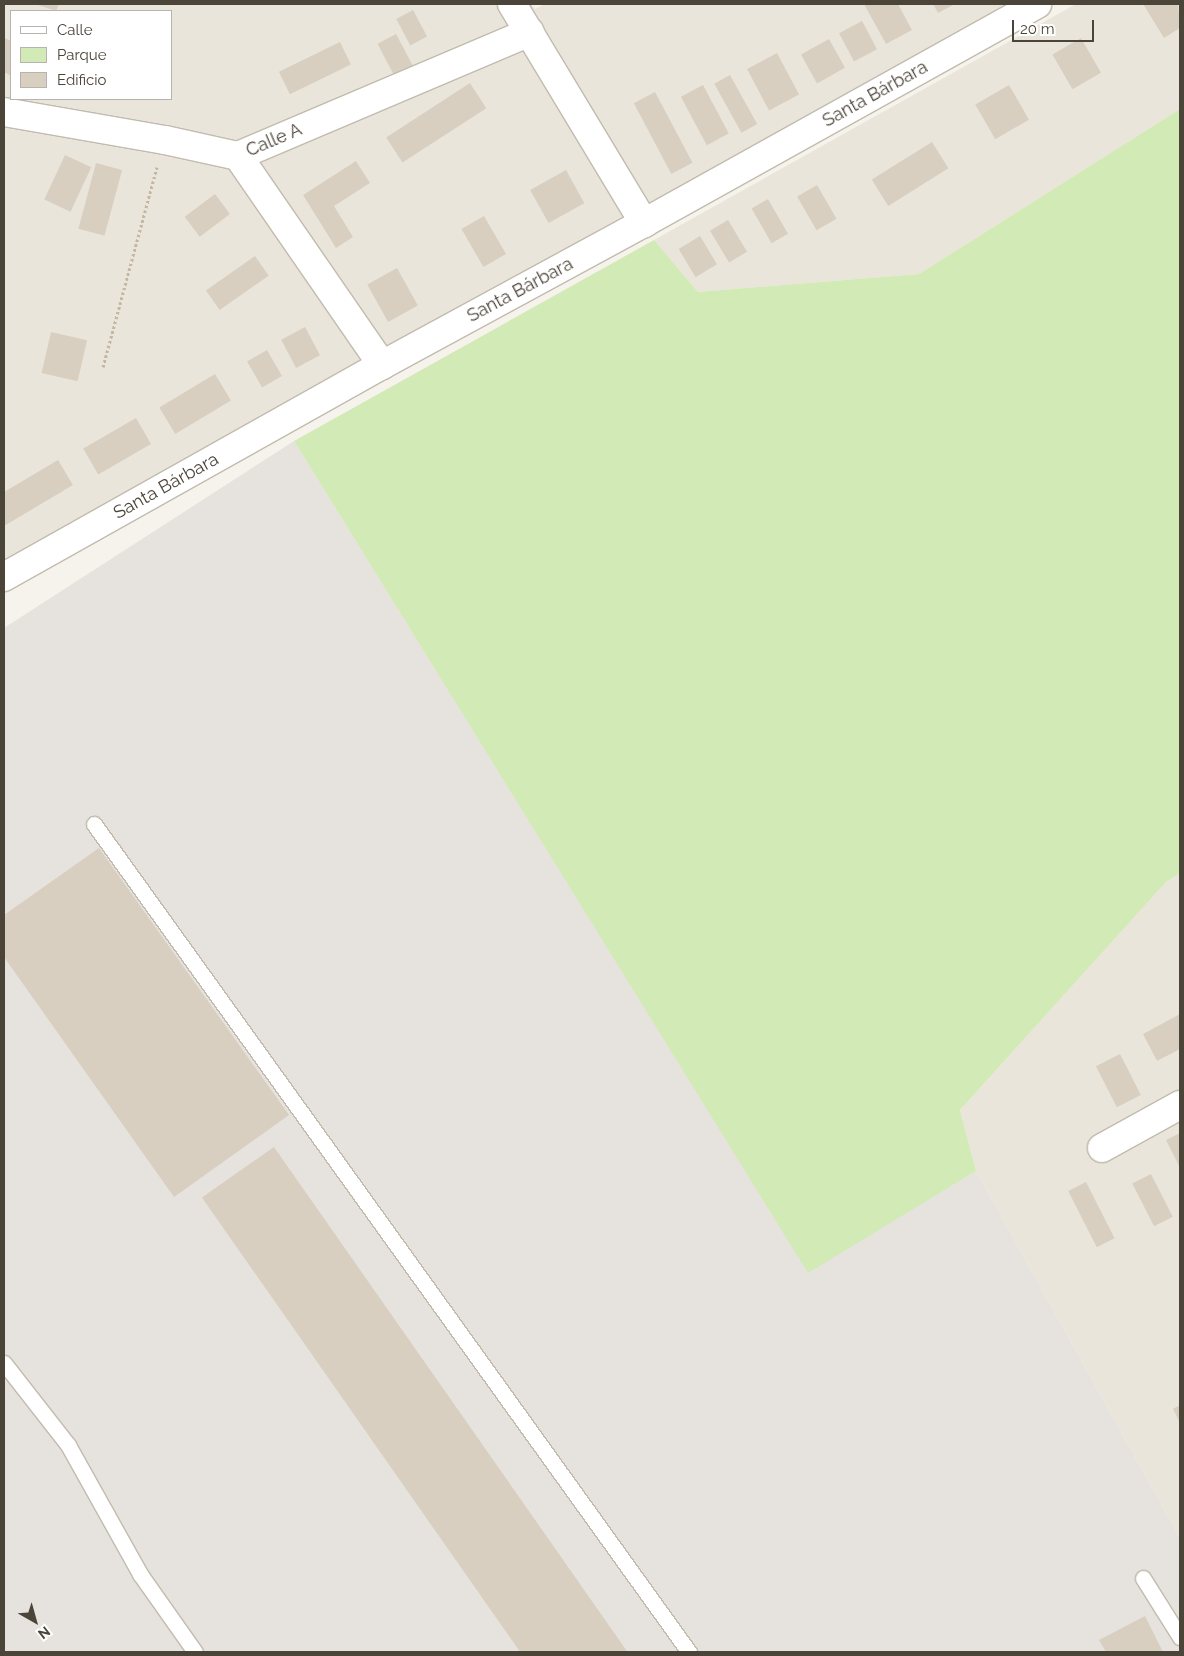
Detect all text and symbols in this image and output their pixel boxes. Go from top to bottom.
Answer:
legend [10,10,172,100]
scale bar [1014,10,1096,42]
text: 20 m [1020,20,1055,38]
text: Calle [57,21,92,39]
text: Parque [57,46,106,64]
street label: Santa Bárbara [819,56,931,132]
text: Edificio [57,71,107,89]
street label: Calle A [242,118,306,162]
street label: Santa Bárbara [463,253,577,327]
street label: Santa Bárbara [110,448,222,524]
north arrow [10,1596,60,1646]
text: N [35,1623,53,1642]

